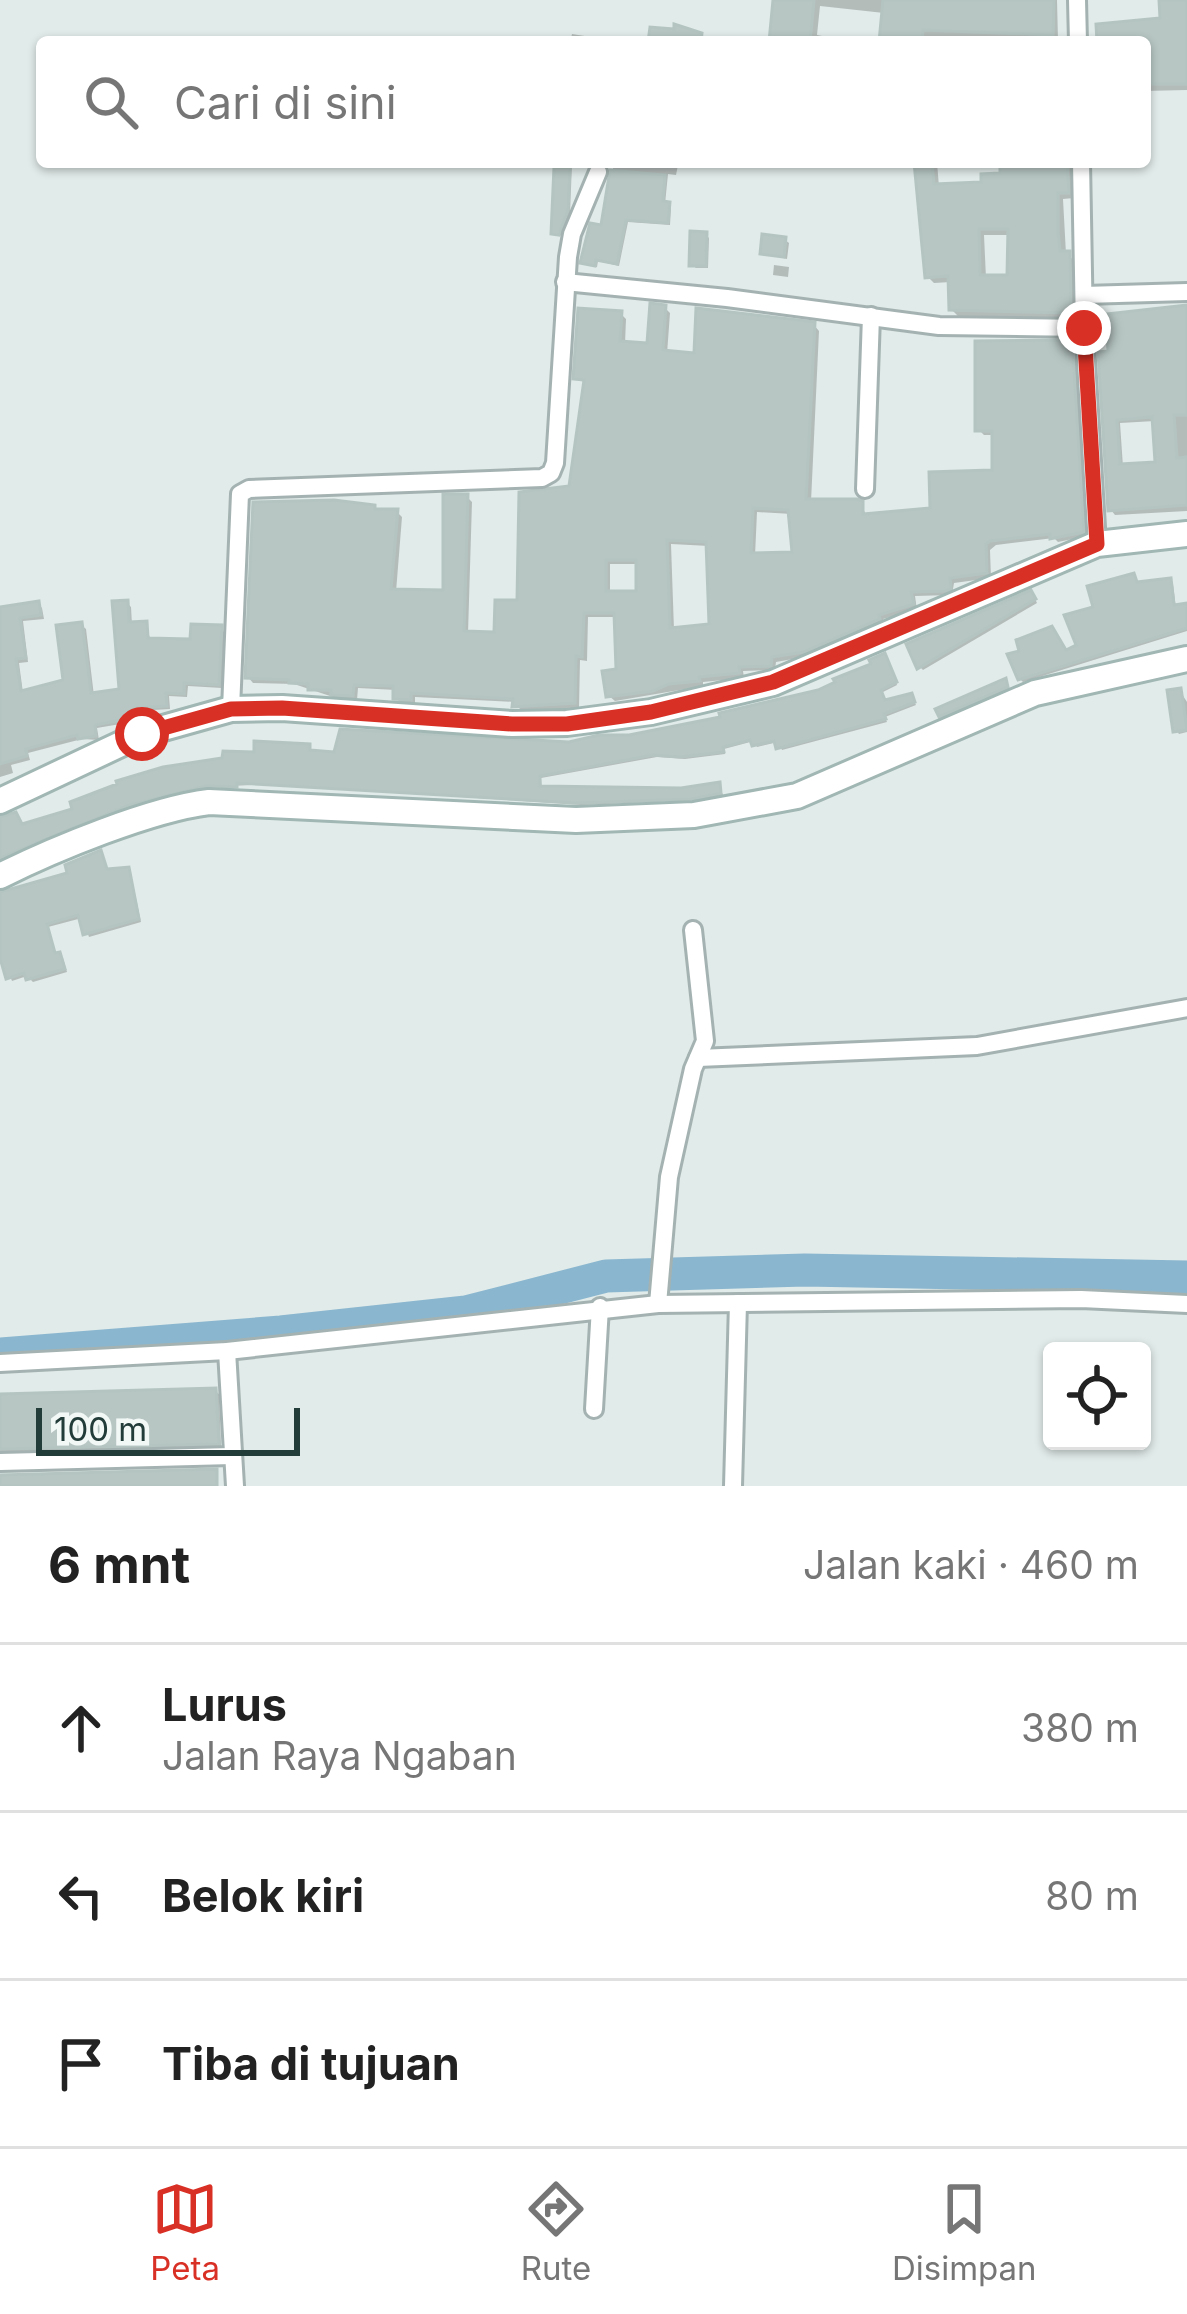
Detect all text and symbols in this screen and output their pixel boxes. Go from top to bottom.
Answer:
search box [36,36,1151,168]
icon: search [78,69,144,135]
text: Cari di sini [174,75,397,130]
route end [1057,301,1111,355]
route start [115,707,169,761]
map controls [1043,1342,1151,1450]
button: locate [1043,1342,1151,1450]
scale bar [36,1402,300,1455]
text: 100 m [54,1409,147,1449]
text: 6 mnt [48,1534,190,1595]
text: Jalan kaki · 460 m [803,1541,1139,1588]
text: Lurus [162,1677,287,1732]
icon: ahead [48,1695,114,1761]
text: 380 m [1021,1704,1139,1751]
text: Jalan Raya Ngaban [162,1732,517,1779]
icon: left [48,1863,114,1929]
text: Belok kiri [162,1868,364,1923]
text: 80 m [1045,1872,1139,1919]
icon: arrive [48,2031,114,2097]
text: Tiba di tujuan [162,2036,460,2091]
tab: Peta [150,2176,220,2288]
tab: Rute [521,2176,591,2288]
tab: Disimpan [892,2176,1037,2288]

